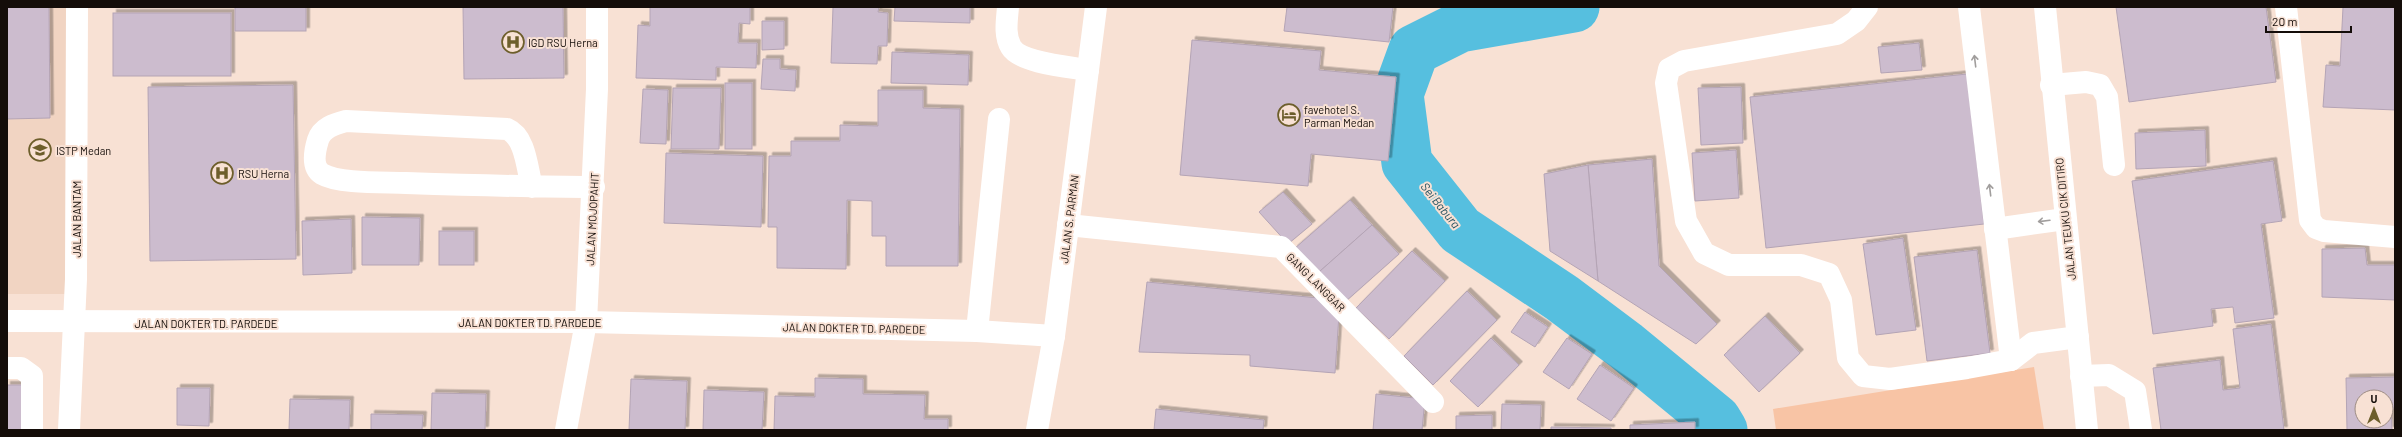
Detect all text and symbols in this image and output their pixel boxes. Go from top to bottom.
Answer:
scale bar [2266,8,2351,34]
text: 20 m [2272,14,2298,28]
hospital icon: IGD RSU Herna [500,29,526,55]
place label: IGD RSU Herna [528,36,598,49]
one-way arrow [1972,55,1979,68]
hotel icon: favehotel S. Parman Medan [1276,102,1302,128]
place label: favehotel S. Parman Medan [1304,103,1374,129]
school or university icon: ISTP Medan [27,137,53,163]
place label: ISTP Medan [56,144,111,157]
street label: JALAN TEUKU CIK DITIRO [2052,157,2078,281]
hospital icon: RSU Herna [209,160,235,186]
place label: RSU Herna [238,167,289,180]
street label: JALAN MOJOPAHIT [583,172,601,266]
street label: JALAN S. PARMAN [1057,174,1081,264]
water label: Sei Babura [1418,179,1464,231]
street label: JALAN BANTAM [70,181,83,257]
one-way arrow [1987,184,1994,197]
one-way arrow [2038,217,2051,225]
street label: GANG LANGGAR [1284,250,1348,314]
street label: JALAN DOKTER TD. PARDEDE [459,316,602,329]
street label: JALAN DOKTER TD. PARDEDE [135,317,278,330]
street label: JALAN DOKTER TD. PARDEDE [782,320,926,336]
north arrow [2354,389,2394,429]
text: U [2371,392,2378,405]

